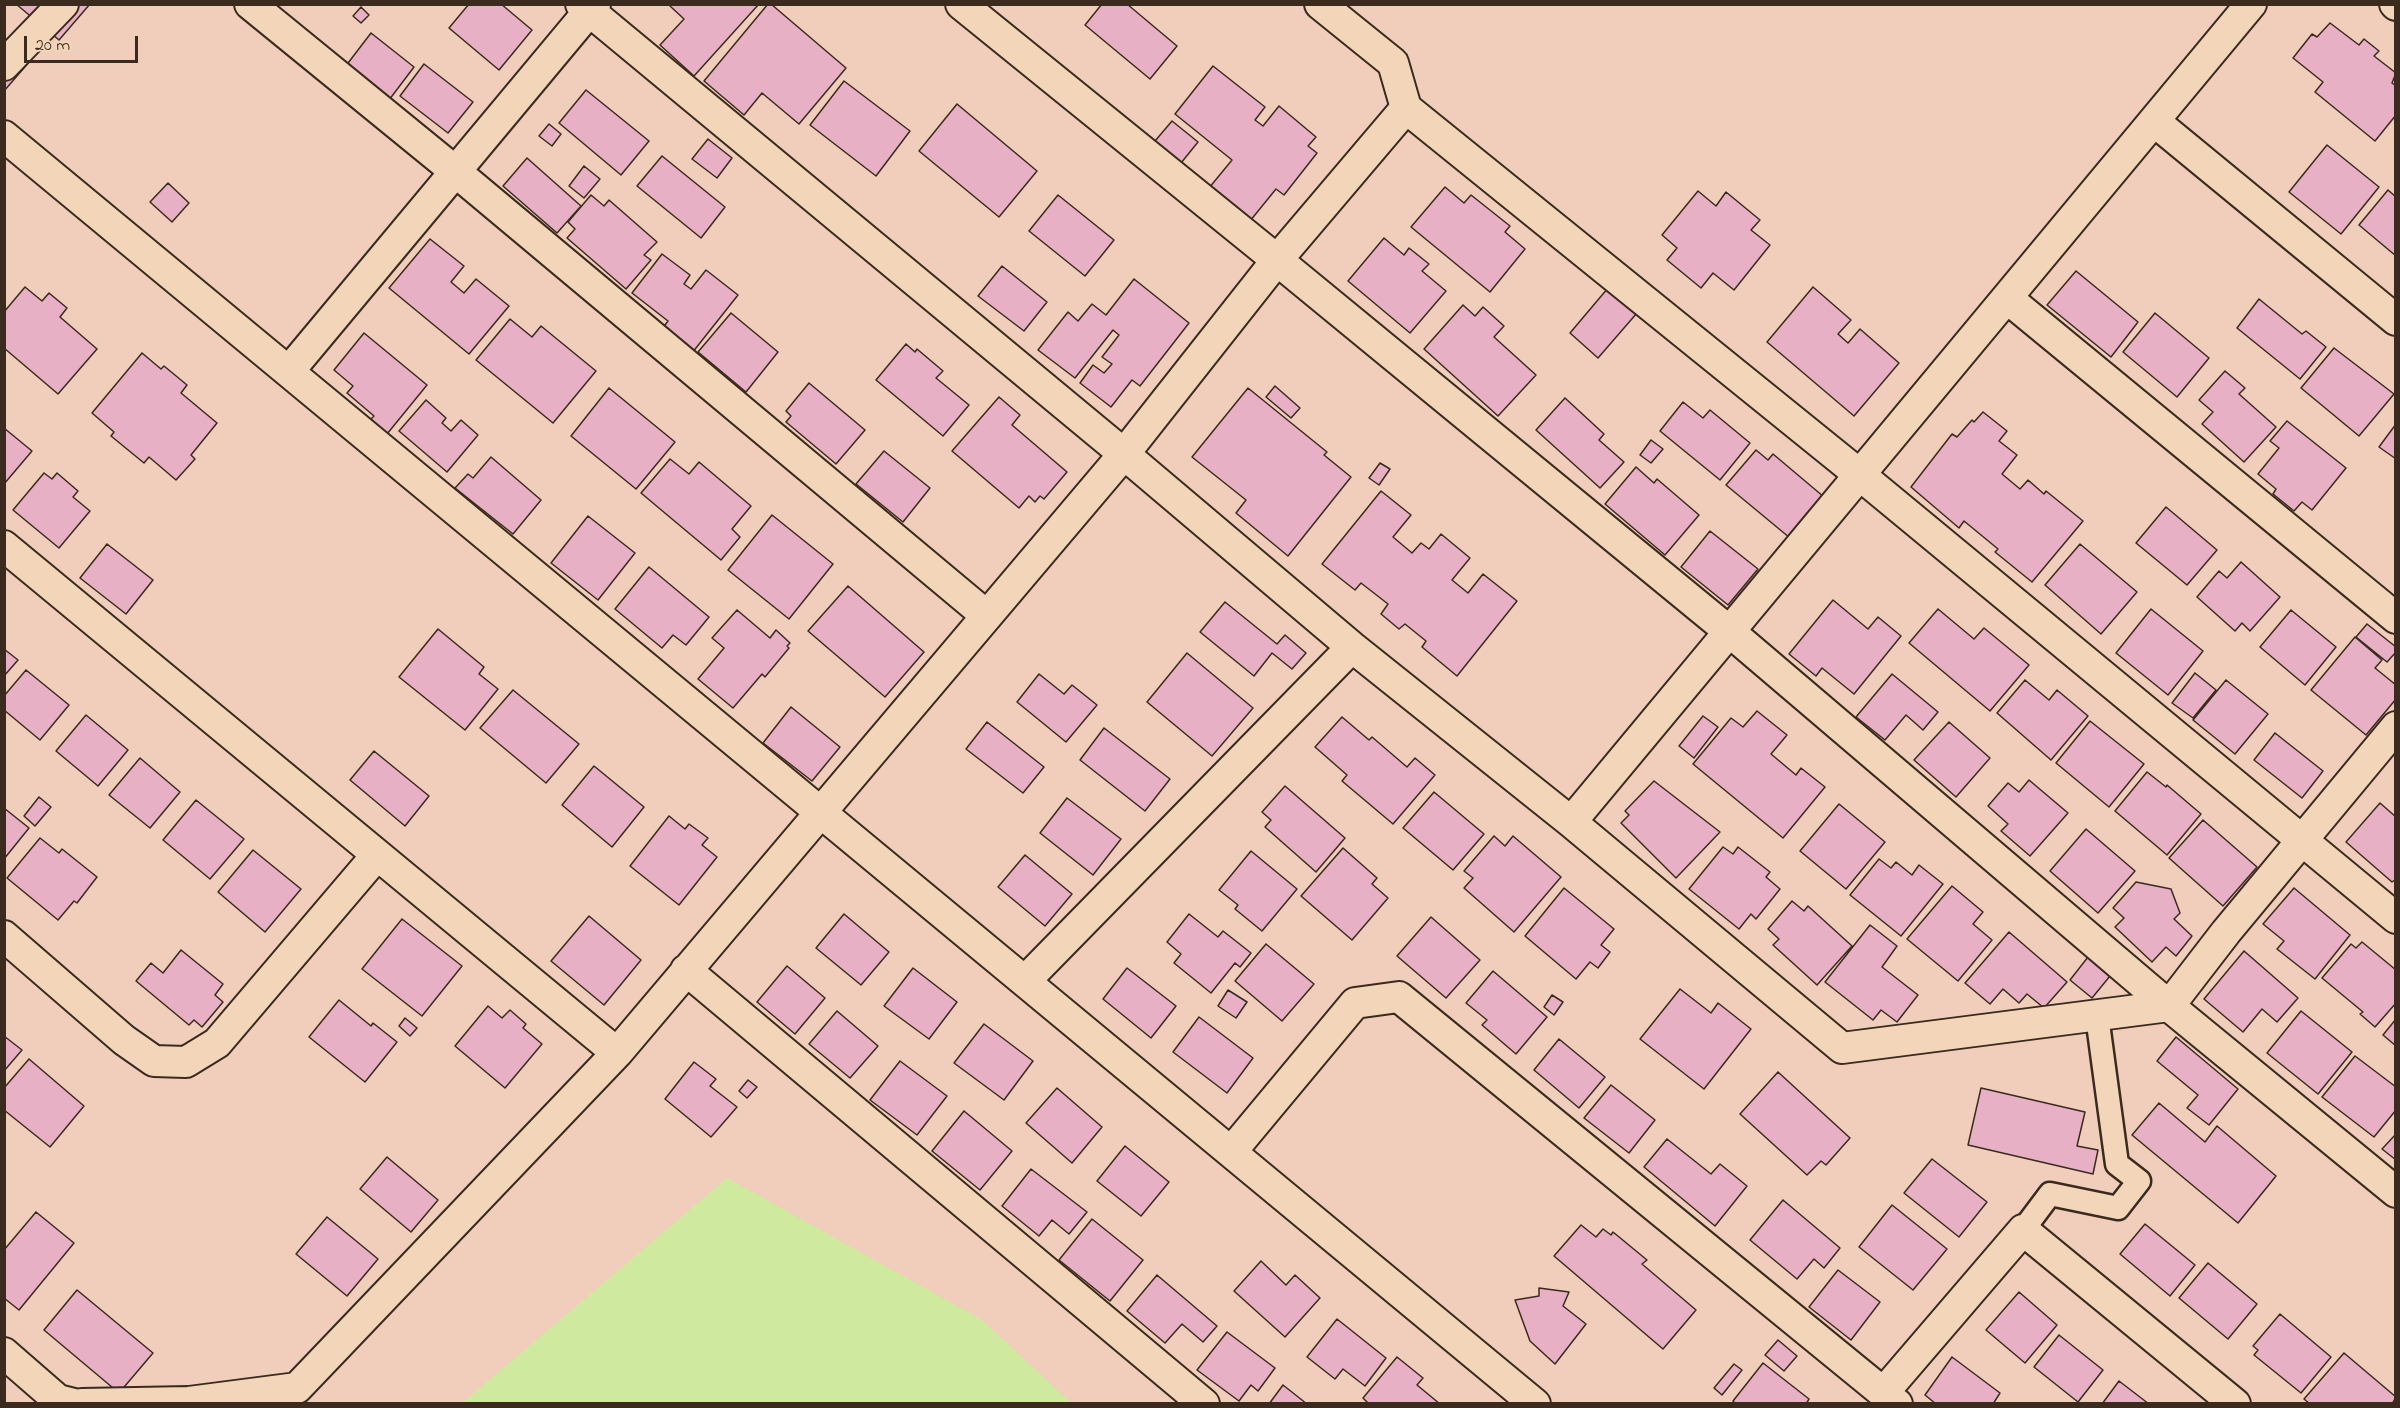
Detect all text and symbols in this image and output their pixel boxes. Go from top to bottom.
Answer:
scale bar [27,24,141,62]
text: 20 m [35,33,70,59]

